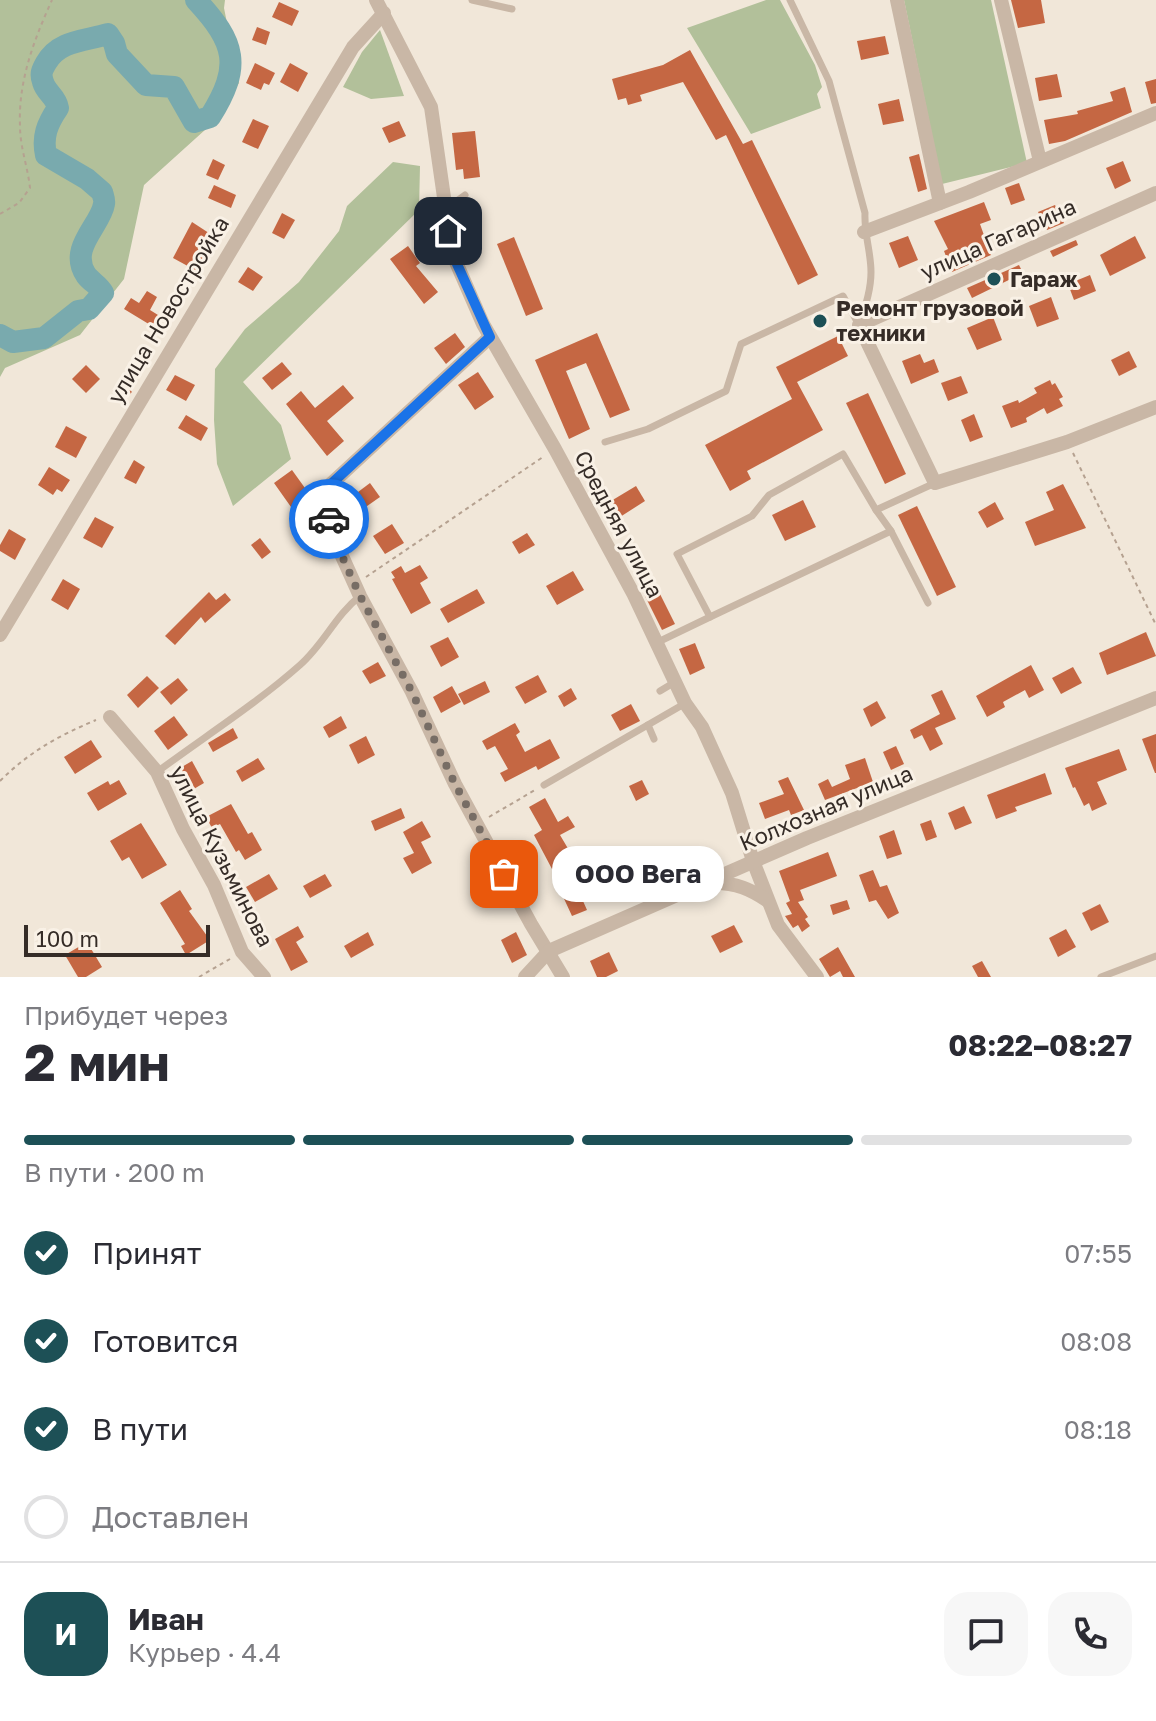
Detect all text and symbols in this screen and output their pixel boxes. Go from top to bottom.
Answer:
street label: улица Гагарина [916,192,1080,285]
pin [414,197,482,265]
icon: home [426,209,470,253]
street label: улица Новостройка [101,211,234,408]
place label: Гараж [1010,265,1077,292]
marker: Гараж [985,270,1003,288]
place label: Ремонт грузовой техники [836,294,1024,346]
marker: Ремонт грузовой техники [811,312,829,330]
street label: Средняя улица [569,446,670,602]
courier [289,479,369,559]
icon: car [307,497,351,541]
street label: Колхозная улица [735,759,916,856]
street label: улица Кузьминова [165,760,280,951]
pin [470,840,538,908]
callout: ООО Вега [552,846,724,902]
icon: bag [482,852,526,896]
text: ООО Вега [575,858,701,889]
scale bar [24,921,210,957]
text: 100 m [36,925,99,952]
text: Прибудет через [24,1000,228,1031]
text: 08:22–08:27 [948,1027,1132,1063]
text: 2 мин [24,1030,170,1092]
text: В пути · 200 m [24,1157,205,1188]
icon: check [24,1231,68,1275]
text: Принят [92,1235,201,1271]
text: 07:55 [1064,1238,1132,1269]
icon: check [24,1319,68,1363]
text: Готовится [92,1323,239,1359]
text: 08:08 [1060,1326,1132,1357]
icon: check [24,1407,68,1451]
text: В пути [92,1411,188,1447]
text: 08:18 [1064,1414,1132,1445]
text: Доставлен [92,1499,249,1535]
button: chat [944,1592,1028,1676]
button: phone [1048,1592,1132,1676]
text: Иван [128,1601,204,1637]
text: И [55,1616,77,1652]
text: Курьер · 4.4 [128,1637,281,1668]

